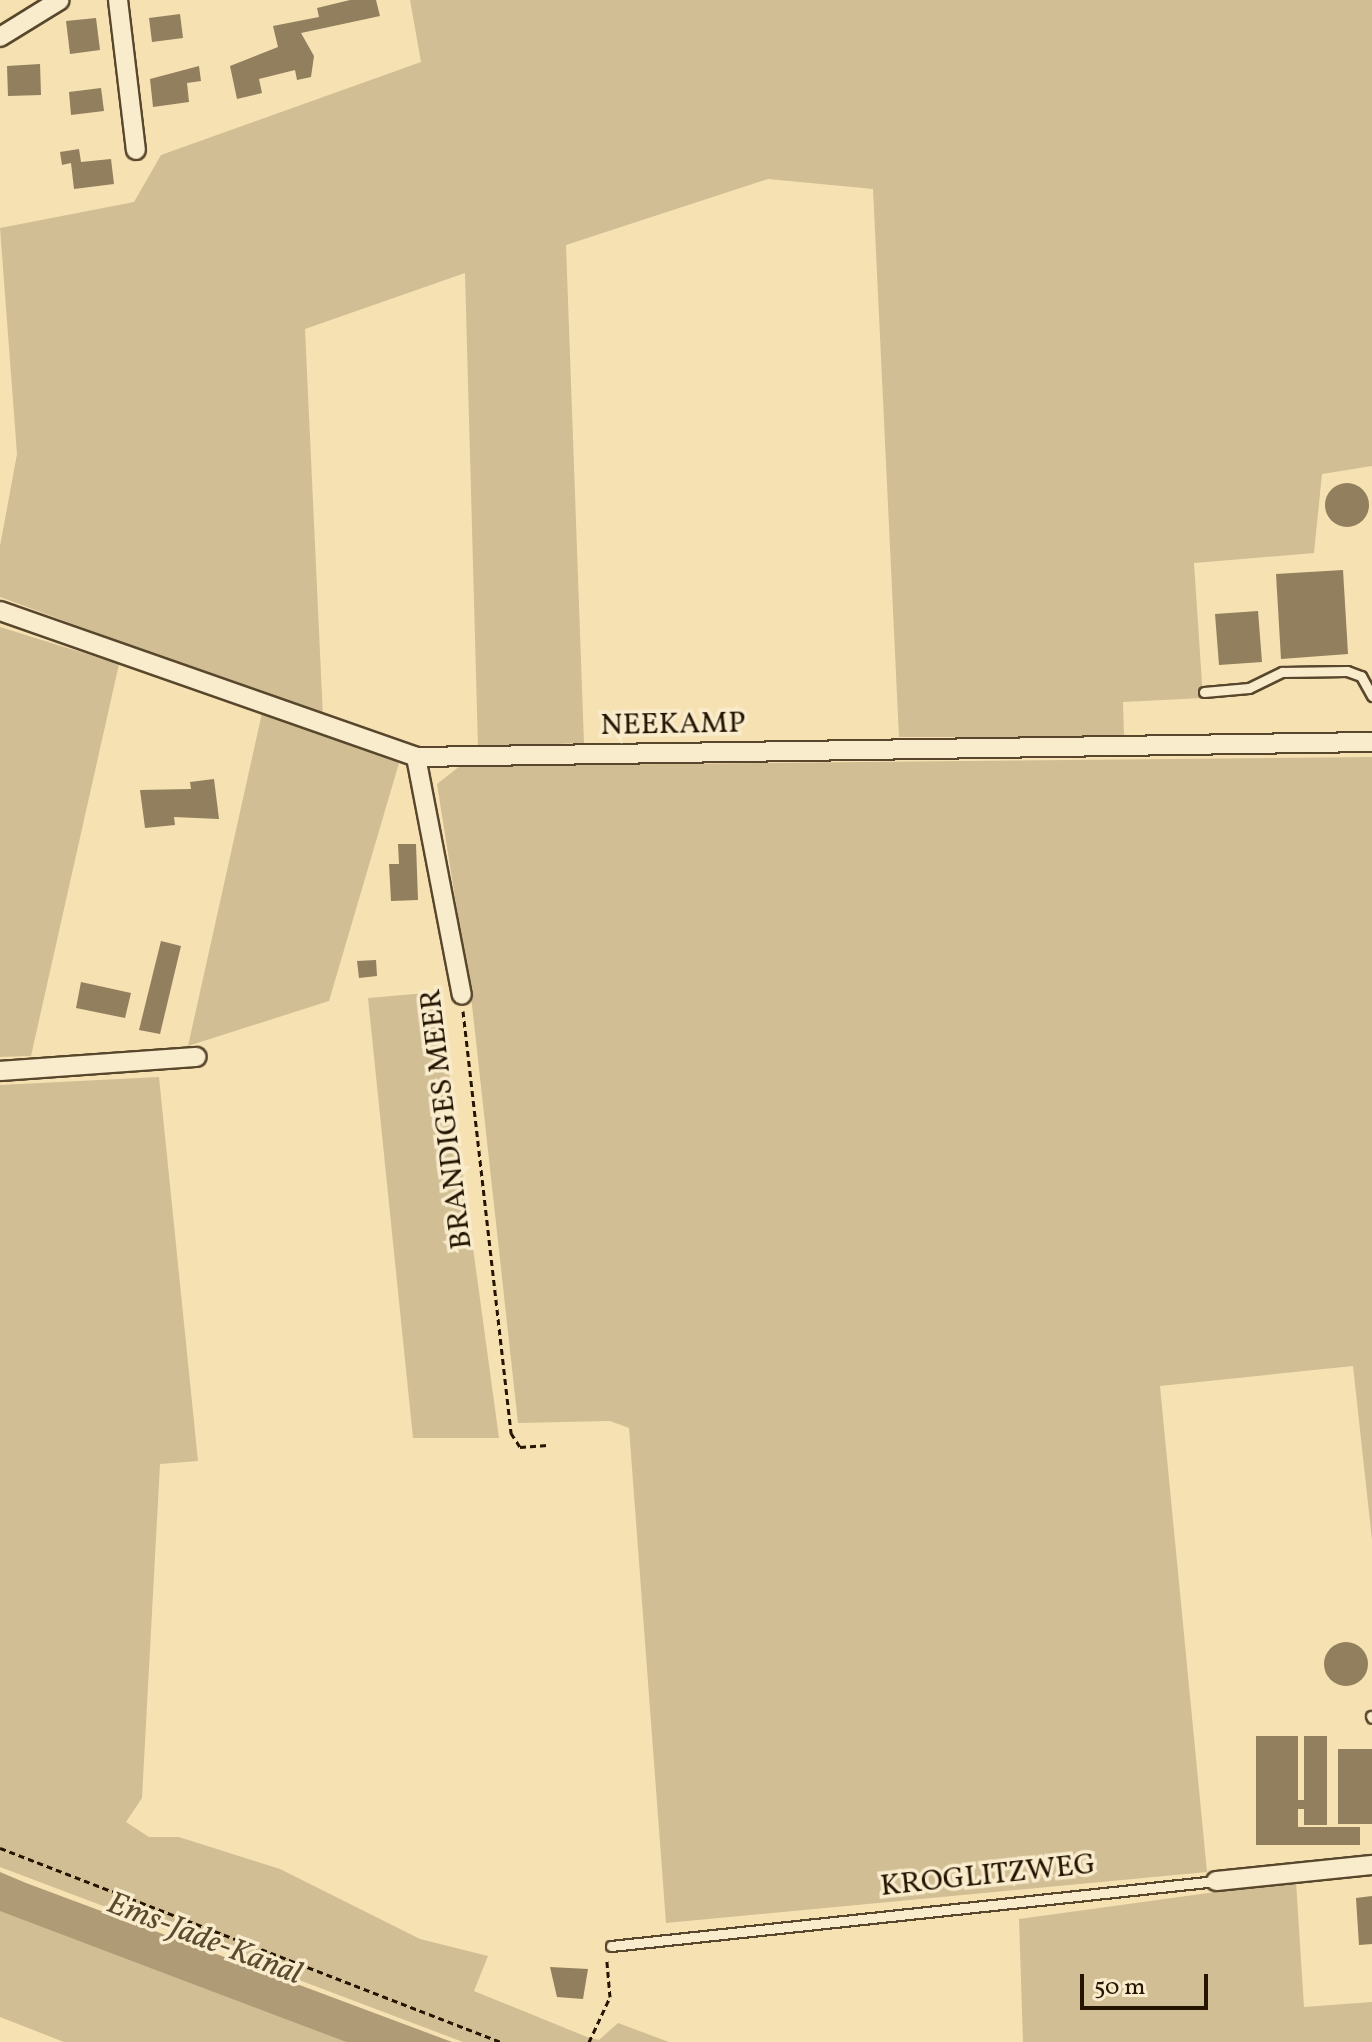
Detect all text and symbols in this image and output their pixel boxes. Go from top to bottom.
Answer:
street label: NEEKAMP [600,706,746,744]
street label: BRANDIGES MEER [413,987,481,1251]
street label: KROGLITZWEG [879,1847,1097,1905]
water label: Ems-Jade-Kanal [101,1885,307,1995]
scale bar [1084,1958,1212,2008]
text: 50 m [1094,1971,1146,2005]

